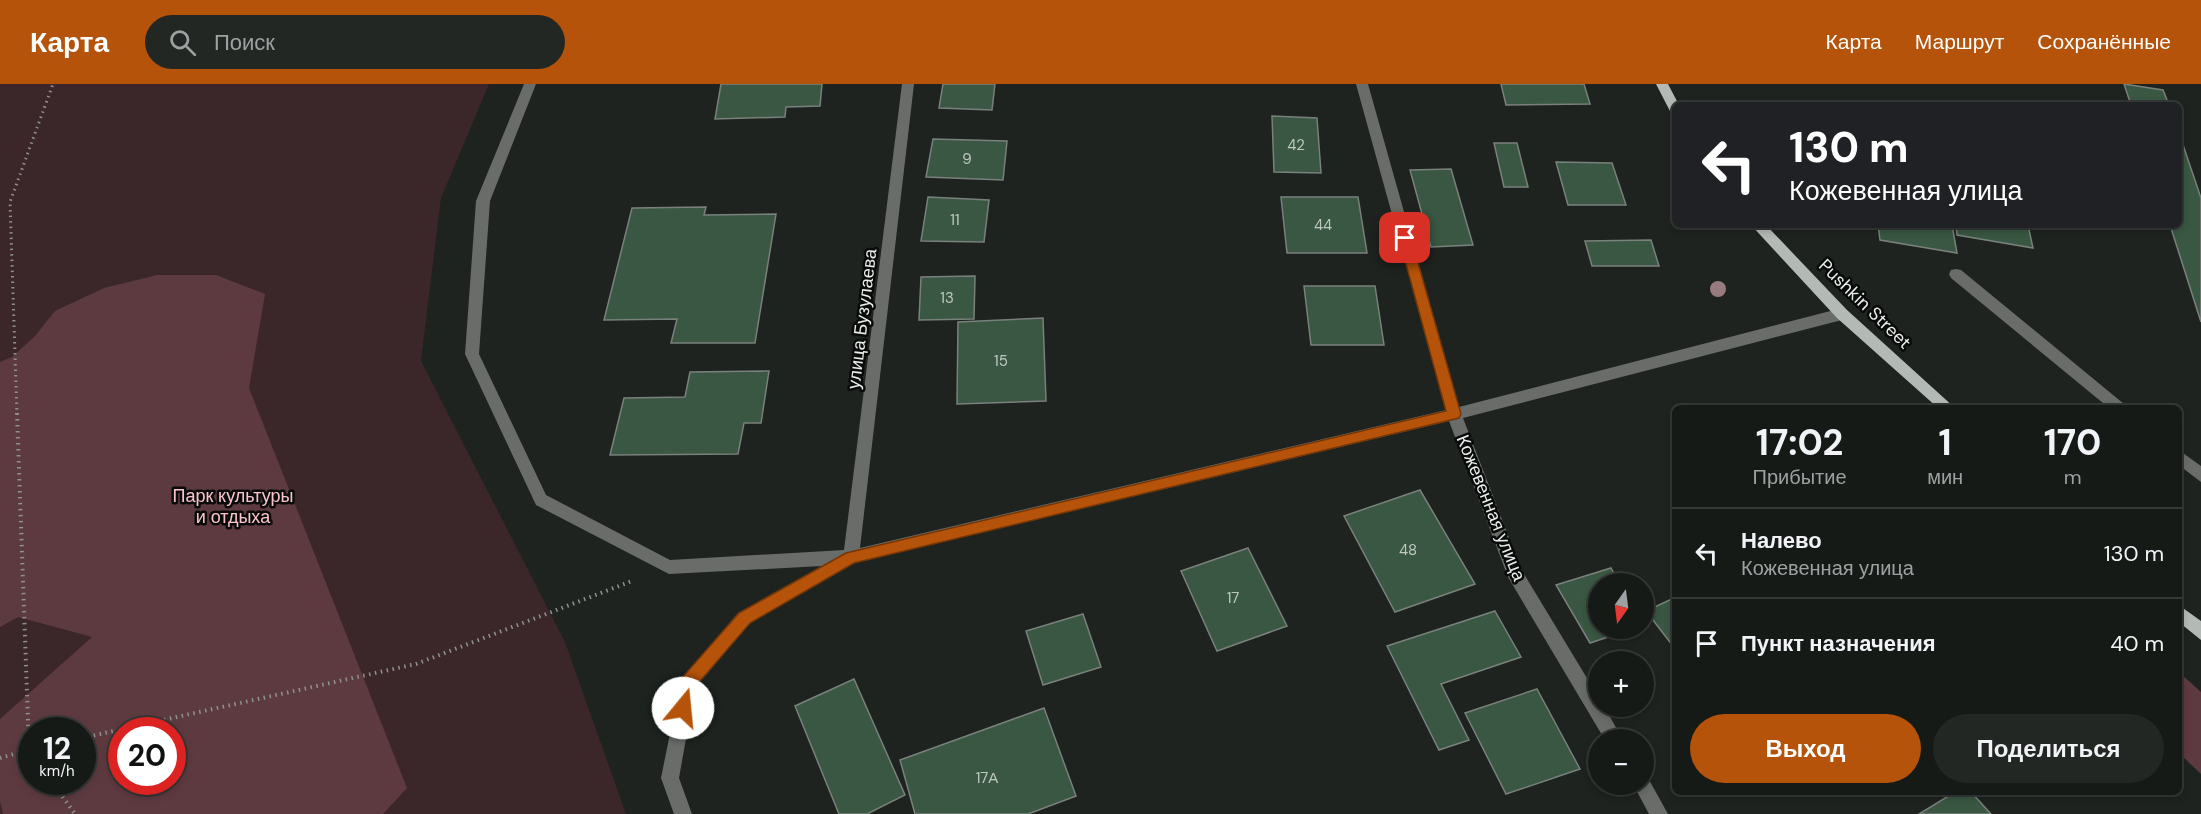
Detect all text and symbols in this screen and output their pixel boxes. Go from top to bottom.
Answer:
search box [145,15,565,69]
text: Карта [30,24,109,61]
icon: search [166,26,199,59]
text: Поиск [214,28,275,57]
text: Карта [1826,28,1882,56]
text: Маршрут [1915,28,2004,56]
text: Сохранённые [2037,28,2171,56]
text: 130 m [1789,120,1909,175]
icon: left [1690,126,1768,204]
house number: 42 [1287,135,1305,155]
house number: 9 [962,149,972,169]
text: Кожевенная улица [1789,173,2022,208]
house number: 11 [950,210,960,230]
pin [1379,212,1430,263]
house number: 44 [1314,215,1332,235]
icon: arrive [1388,221,1421,254]
street label: улица Бузулаева [841,246,883,391]
street label: Pushkin Street [1814,254,1916,354]
house number: 13 [940,288,954,308]
house number: 15 [994,351,1008,371]
text: 17:02 [1756,419,1843,466]
text: 1 [1939,419,1952,466]
text: 170 [2044,419,2101,466]
street label: Кожевенная улица [1451,431,1532,586]
text: Прибытие [1753,464,1847,490]
text: мин [1927,464,1963,490]
text: m [2064,464,2081,490]
park label: Парк культуры и отдыха [173,484,293,529]
text: Налево [1741,526,1822,555]
icon: left [1690,537,1723,570]
text: 130 m [2104,539,2164,568]
house number: 48 [1399,540,1417,560]
text: Кожевенная улица [1741,555,1914,581]
north arrow [1588,573,1654,639]
map controls [1588,573,1654,795]
house number: 17 [1227,588,1239,608]
icon: arrive [1690,627,1723,660]
text: Пункт назначения [1741,629,1936,658]
text: 40 m [2110,629,2164,658]
button: + [1588,651,1654,717]
position arrow [651,676,715,740]
button: Выход [1690,714,1921,783]
button: Поделиться [1933,714,2164,783]
speed limit sign: 20 [108,717,186,795]
text: 12 [43,729,71,768]
button: − [1588,729,1654,795]
text: km/h [39,761,75,781]
house number: 17А [976,768,998,788]

